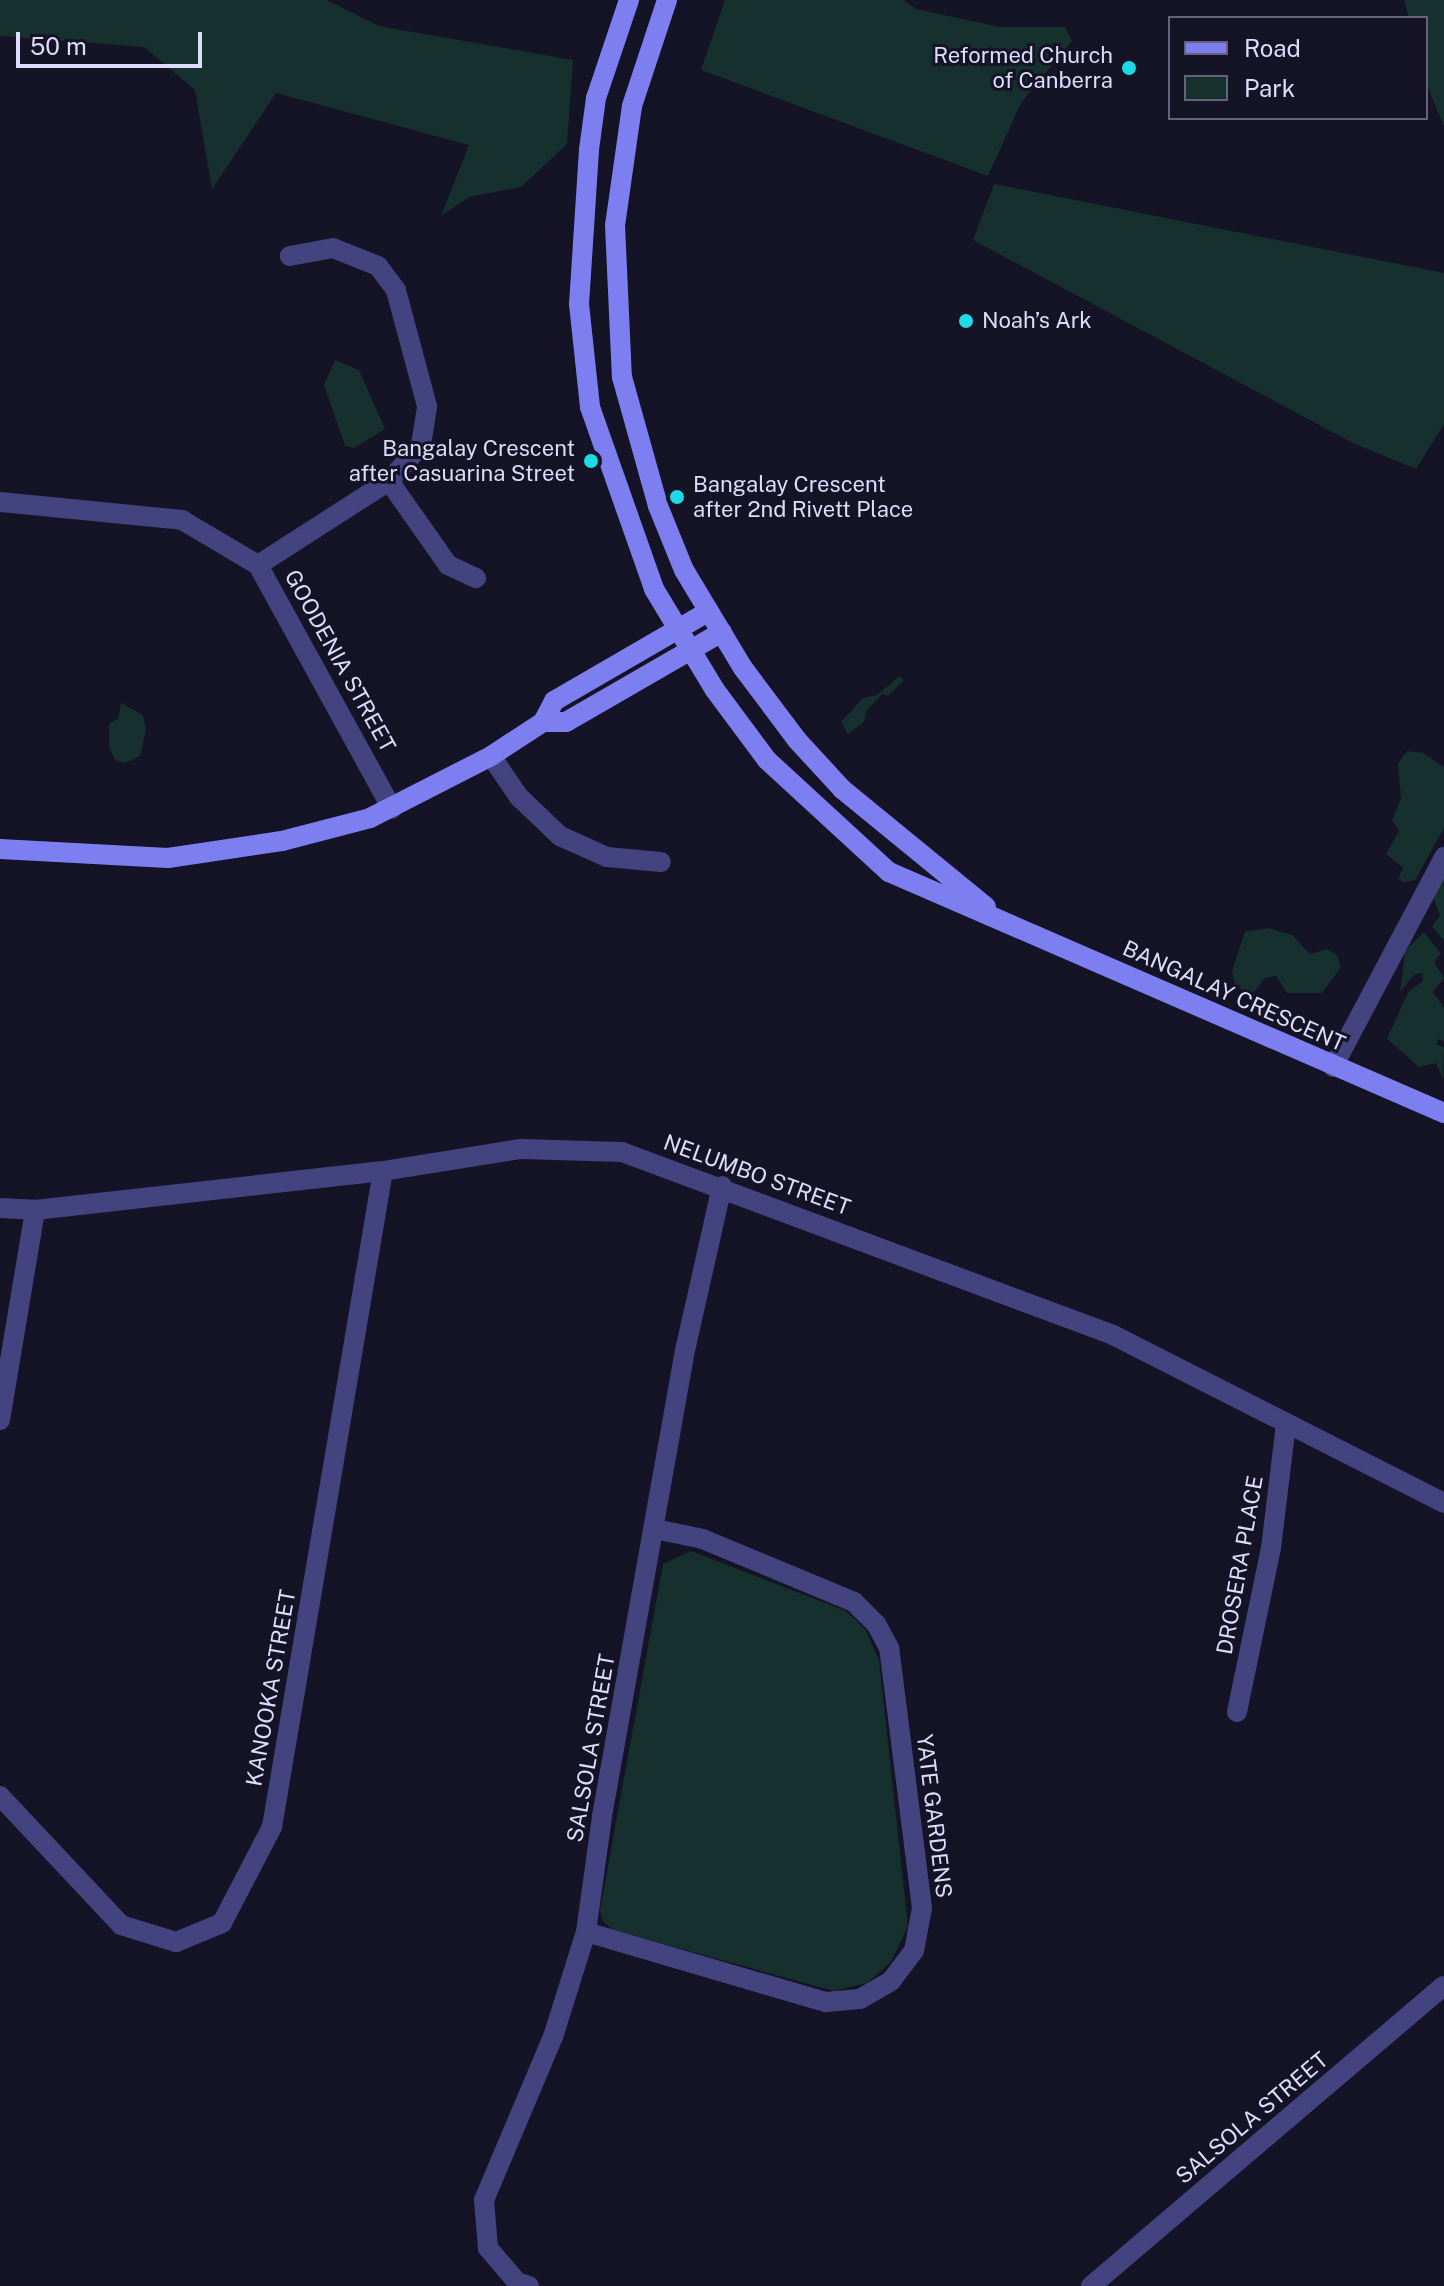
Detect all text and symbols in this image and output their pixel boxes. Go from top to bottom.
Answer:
scale bar [20,16,206,66]
legend [1168,16,1428,120]
text: 50 m [30,32,87,60]
text: Road [1244,34,1301,62]
place label: Reformed Church of Canberra [933,42,1113,94]
marker: Reformed Church of Canberra [1120,59,1138,77]
text: Park [1244,74,1295,102]
place label: Noah’s Ark [982,308,1092,334]
marker: Noah’s Ark [957,312,975,330]
place label: Bangalay Crescent after Casuarina Street [349,435,575,486]
marker: Bangalay Crescent after Casuarina Street [582,452,600,470]
place label: Bangalay Crescent after 2nd Rivett Place [693,471,913,522]
marker: Bangalay Crescent after 2nd Rivett Place [668,488,686,506]
street label: GOODENIA STREET [279,565,401,757]
street label: BANGALAY CRESCENT [1118,935,1350,1057]
street label: NELUMBO STREET [660,1129,854,1221]
street label: DROSERA PLACE [1211,1474,1269,1656]
street label: KANOOKA STREET [241,1588,301,1788]
street label: SALSOLA STREET [561,1652,621,1844]
street label: YATE GARDENS [911,1733,957,1899]
street label: SALSOLA STREET [1170,2047,1334,2189]

